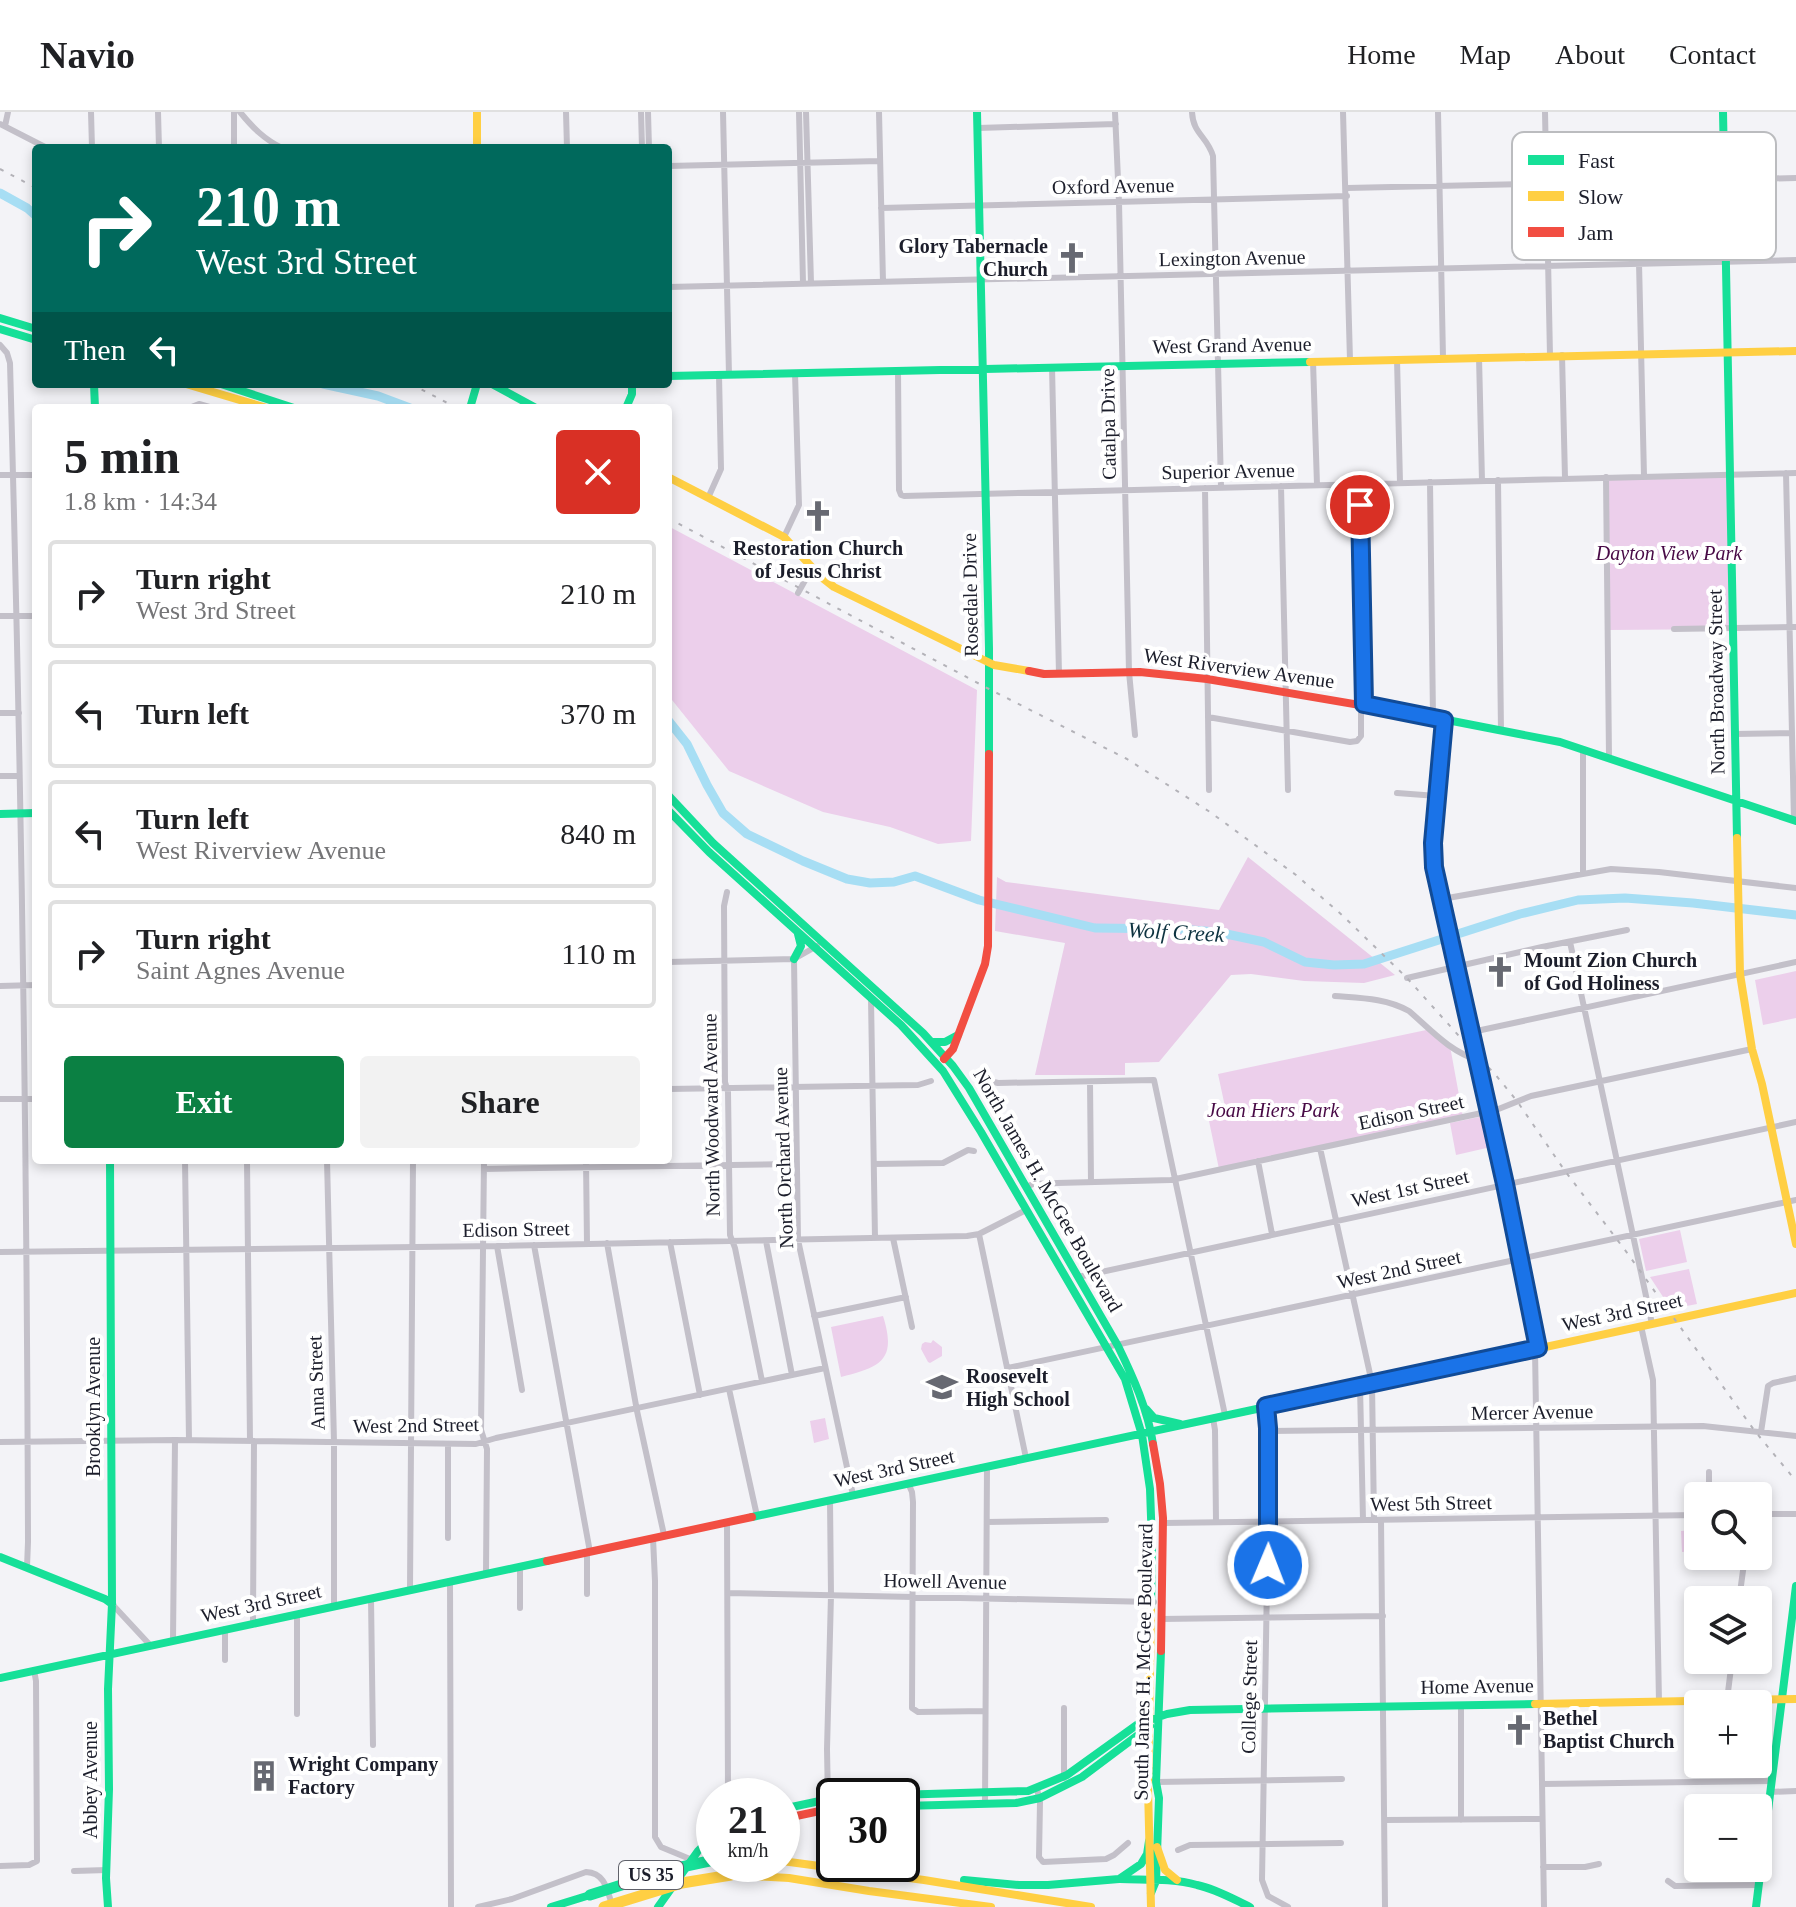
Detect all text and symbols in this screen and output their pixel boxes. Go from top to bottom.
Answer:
text: Navio [40,34,135,76]
text: Home [1347,39,1416,70]
text: Map [1460,39,1511,70]
text: About [1555,39,1625,70]
text: Contact [1669,39,1756,70]
legend [1512,132,1776,260]
text: Fast [1578,148,1615,173]
street label: Oxford Avenue [1052,174,1174,198]
icon: right [64,176,168,280]
text: 210 m [196,176,341,238]
text: Slow [1578,184,1623,209]
text: Jam [1578,220,1613,245]
place label: Glory Tabernacle Church [899,235,1048,280]
church icon: Glory Tabernacle Church [1055,241,1089,275]
text: West 3rd Street [196,242,417,282]
street label: Lexington Avenue [1158,246,1306,271]
icon: left [142,328,186,372]
text: Then [64,333,126,366]
street label: West Grand Avenue [1152,333,1312,357]
street label: Catalpa Drive [1096,368,1121,480]
text: 5 min [64,430,180,483]
button: close [556,430,640,514]
street label: Superior Avenue [1161,459,1295,484]
pin [1326,471,1394,539]
icon: arrive [1338,483,1382,527]
text: 1.8 km · 14:34 [64,487,217,516]
church icon: Restoration Church of Jesus Christ [801,499,835,533]
street label: Rosedale Drive [958,533,982,657]
place label: Restoration Church of Jesus Christ [733,537,903,582]
park label: Dayton View Park [1595,542,1743,565]
text: Turn right [136,562,271,595]
icon: right [68,572,112,616]
text: 210 m [560,577,636,610]
street label: North Broadway Street [1703,589,1730,775]
text: West 3rd Street [136,596,296,625]
street label: West Riverview Avenue [1142,644,1336,692]
icon: left [68,692,112,736]
text: Turn left [136,697,249,730]
text: 370 m [560,697,636,730]
text: Turn left [136,802,249,835]
icon: left [68,812,112,856]
text: 840 m [560,817,636,850]
text: West Riverview Avenue [136,836,386,865]
water label: Wolf Creek [1127,917,1226,947]
text: Turn right [136,922,271,955]
icon: right [68,932,112,976]
text: 110 m [561,937,636,970]
place label: Mount Zion Church of God Holiness [1524,949,1697,994]
church icon: Mount Zion Church of God Holiness [1483,955,1517,989]
text: Saint Agnes Avenue [136,956,345,985]
street label: North Woodward Avenue [698,1013,724,1217]
button: Exit [64,1056,344,1148]
button: Share [360,1056,640,1148]
street label: North James H. McGee Boulevard [969,1064,1127,1316]
street label: North Orchard Avenue [769,1067,797,1249]
street label: Edison Street [1356,1090,1466,1134]
park label: Joan Hiers Park [1207,1099,1340,1121]
street label: West 1st Street [1349,1165,1471,1211]
street label: Edison Street [462,1217,570,1241]
street label: West 2nd Street [1335,1245,1463,1293]
street label: West 3rd Street [1560,1288,1685,1336]
street label: Anna Street [303,1335,329,1431]
street label: Brooklyn Avenue [82,1337,105,1477]
place label: Roosevelt High School [966,1365,1070,1411]
school or university icon: Roosevelt High School [925,1370,959,1404]
street label: Mercer Avenue [1471,1400,1593,1424]
street label: West 2nd Street [353,1413,480,1437]
street label: West 3rd Street [832,1444,957,1492]
map controls [1684,1482,1772,1882]
button: search [1684,1482,1772,1570]
street label: West 5th Street [1370,1491,1492,1515]
street label: South James H. McGee Boulevard [1130,1523,1156,1801]
position arrow [1226,1523,1310,1607]
street label: Howell Avenue [883,1569,1007,1593]
street label: West 3rd Street [199,1579,324,1627]
button: layers [1684,1586,1772,1674]
street label: College Street [1237,1639,1262,1754]
street label: Home Avenue [1420,1674,1534,1698]
button: + [1684,1690,1772,1778]
place label: Bethel Baptist Church [1543,1707,1674,1753]
church icon: Bethel Baptist Church [1502,1713,1536,1747]
street label: Abbey Avenue [79,1721,102,1839]
place label: Wright Company Factory [288,1753,438,1799]
building icon: Wright Company Factory [247,1759,281,1793]
speed limit sign: 30 [816,1778,920,1882]
button: − [1684,1794,1772,1882]
text: 21 [728,1797,768,1842]
text: km/h [727,1839,769,1861]
road number: US 35 [619,1861,683,1889]

